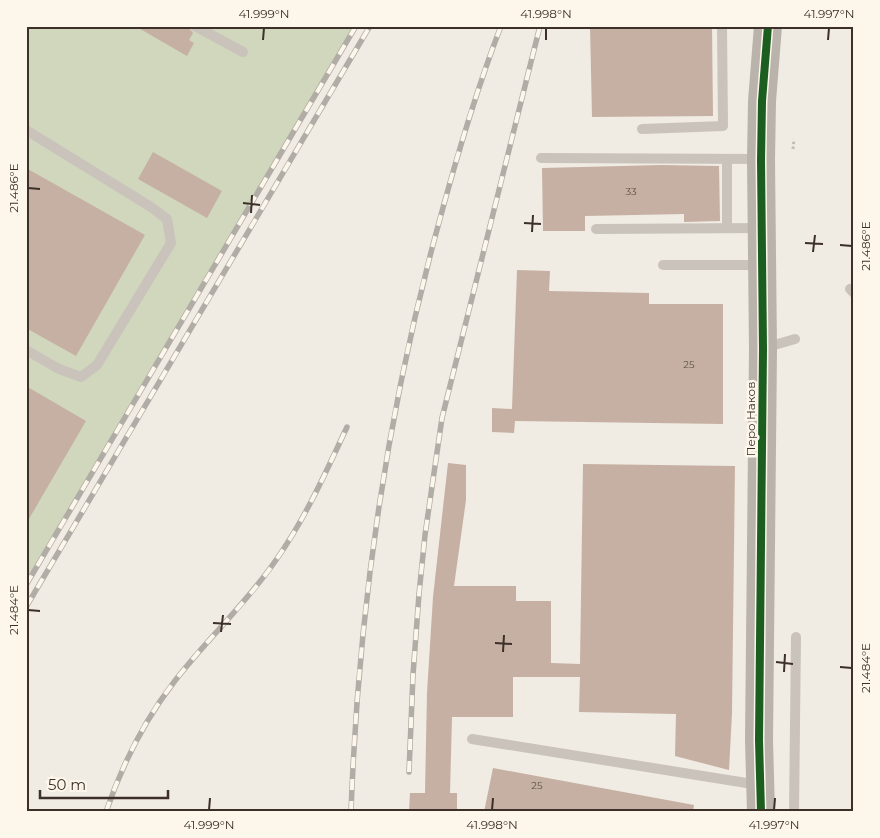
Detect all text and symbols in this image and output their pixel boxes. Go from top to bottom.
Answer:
text: 41.999°N [238,6,290,21]
text: 41.998°N [520,6,572,21]
text: 41.997°N [804,6,854,21]
text: 21.486°E [6,163,21,213]
house number: 33 [625,185,637,198]
text: 21.486°E [858,221,873,271]
house number: 25 [683,358,695,371]
street label: Перо Наков [743,382,758,456]
text: 21.484°E [6,585,21,635]
text: 21.484°E [858,643,873,693]
scale bar [40,768,168,800]
text: 50 m [48,775,86,794]
house number: 25 [531,779,543,792]
text: 41.999°N [183,817,235,832]
text: 41.998°N [466,817,518,832]
text: 41.997°N [749,817,799,832]

